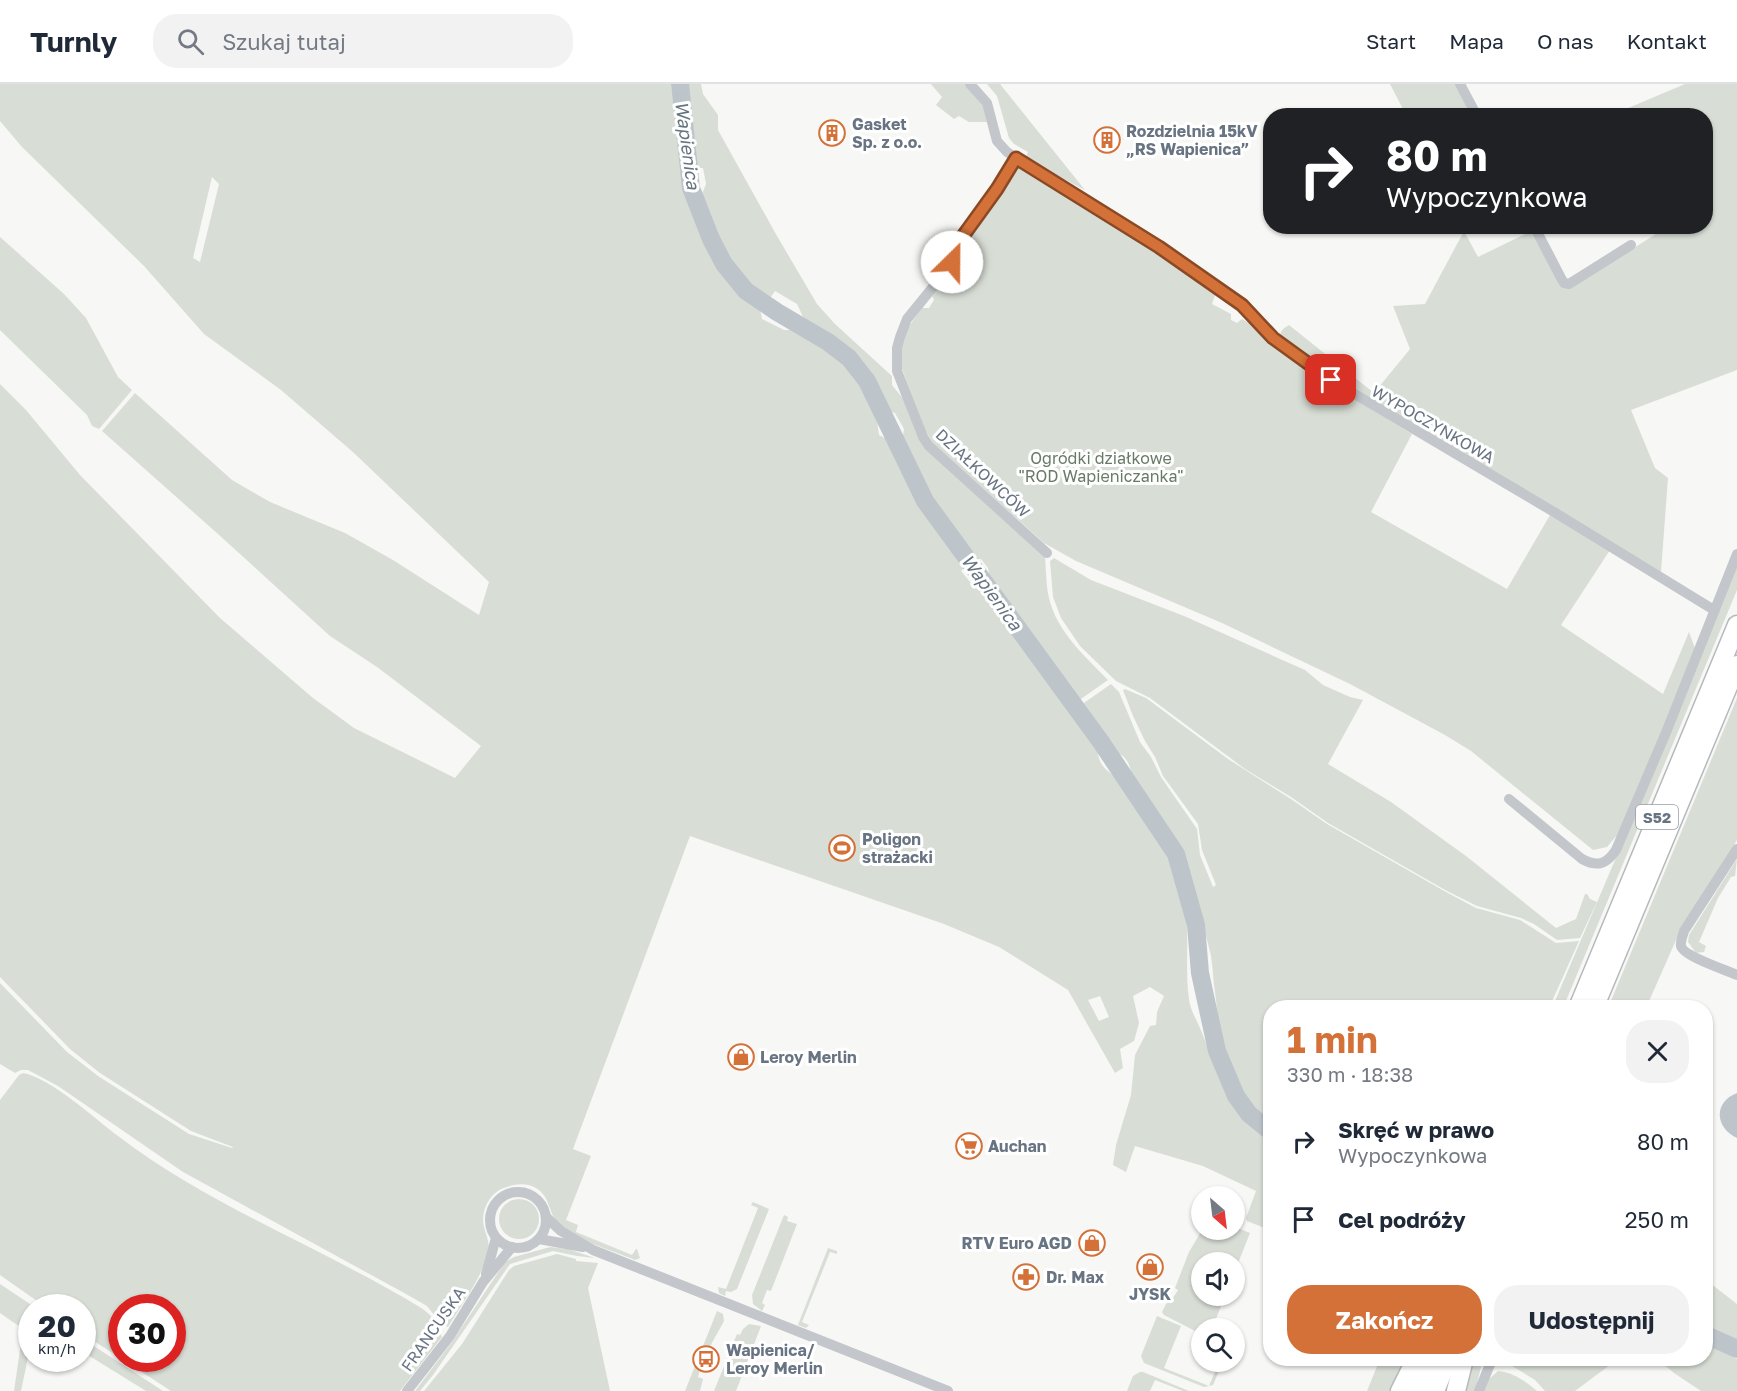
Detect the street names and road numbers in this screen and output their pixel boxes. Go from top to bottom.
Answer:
street label: WYPOCZYNKOWA [1368,381,1498,467]
street label: DZIAŁKOWCÓW [932,424,1034,522]
road number: S52 [1636,805,1678,829]
street label: FRANCUSKA [397,1283,469,1375]

